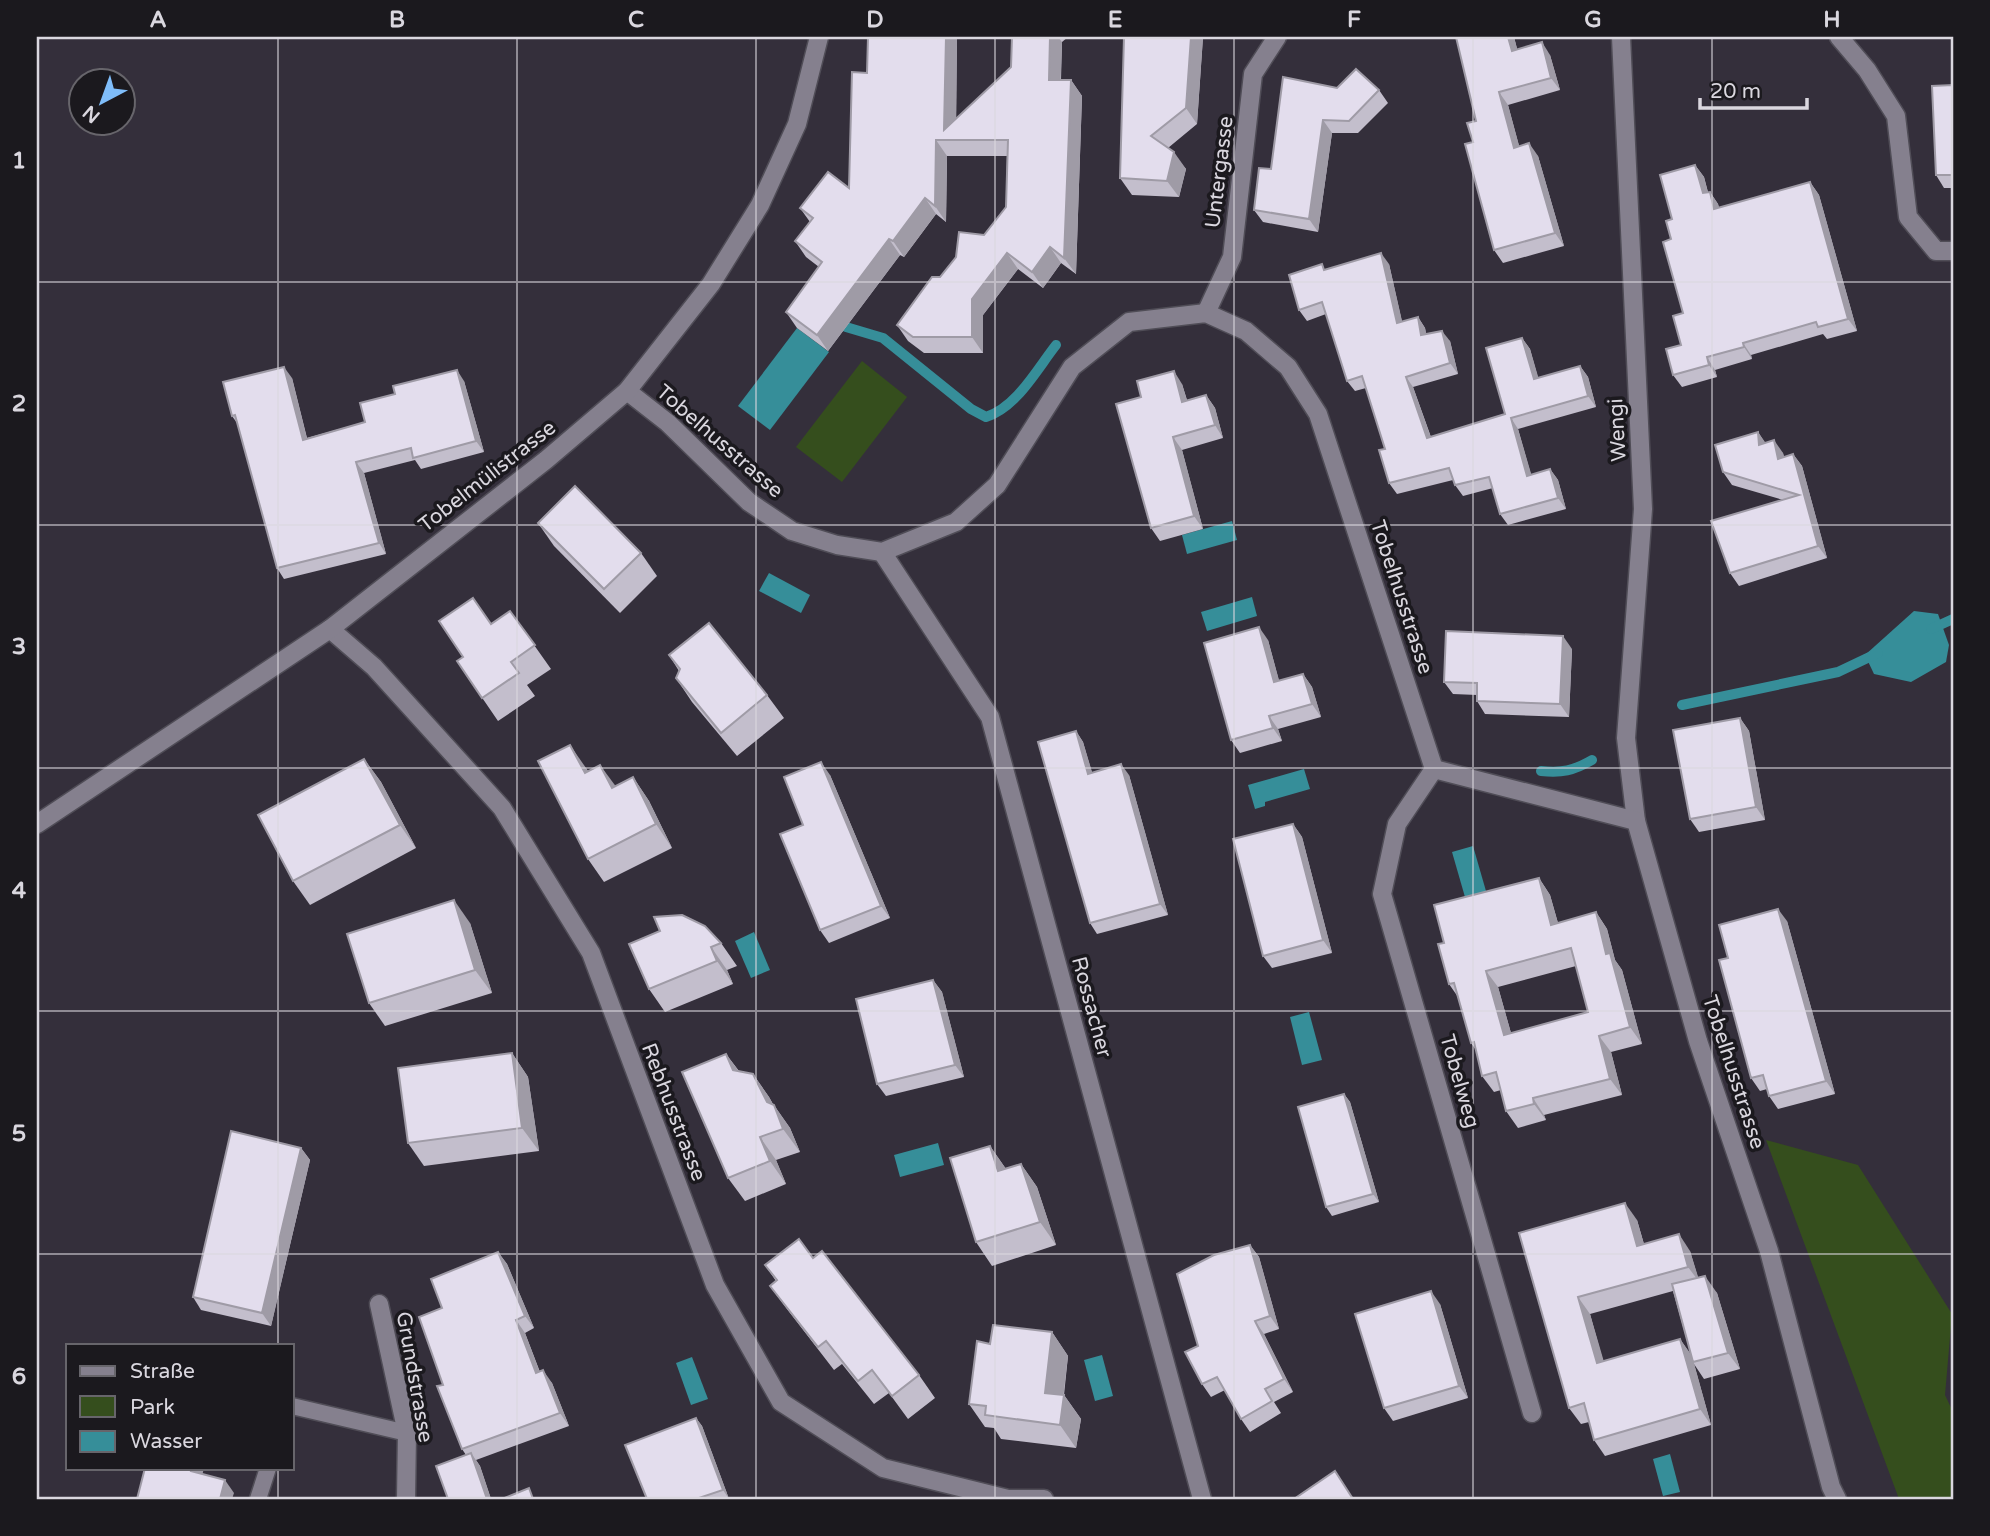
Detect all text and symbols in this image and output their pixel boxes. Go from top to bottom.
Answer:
text: A [149,6,167,34]
text: B [389,6,405,34]
text: C [628,6,644,34]
text: D [866,6,884,34]
text: E [1108,6,1122,34]
text: F [1347,6,1361,34]
text: G [1584,6,1602,34]
text: H [1823,6,1841,34]
north arrow [66,66,136,136]
scale bar [1700,66,1806,110]
text: 20 m [1710,79,1761,104]
text: N [79,101,104,127]
street label: Untergasse [1200,115,1239,230]
text: 1 [12,147,26,175]
street label: Tobelhusstrasse [651,379,788,503]
text: 2 [12,390,26,418]
street label: Wengi [1603,398,1632,462]
street label: Tobelmülistrasse [414,415,561,538]
street label: Tobelhusstrasse [1365,517,1438,677]
text: 3 [12,633,26,661]
text: 4 [12,877,27,905]
street label: Rossacher [1066,954,1117,1060]
street label: Tobelhusstrasse [1697,992,1770,1152]
street label: Tobelweg [1434,1031,1485,1131]
street label: Rebhusstrasse [636,1040,711,1185]
text: 5 [12,1120,26,1148]
street label: Grundstrasse [391,1310,438,1445]
legend [66,1344,294,1470]
text: Straße [130,1359,195,1384]
text: 6 [12,1363,26,1391]
text: Park [130,1395,175,1420]
text: Wasser [130,1429,202,1454]

